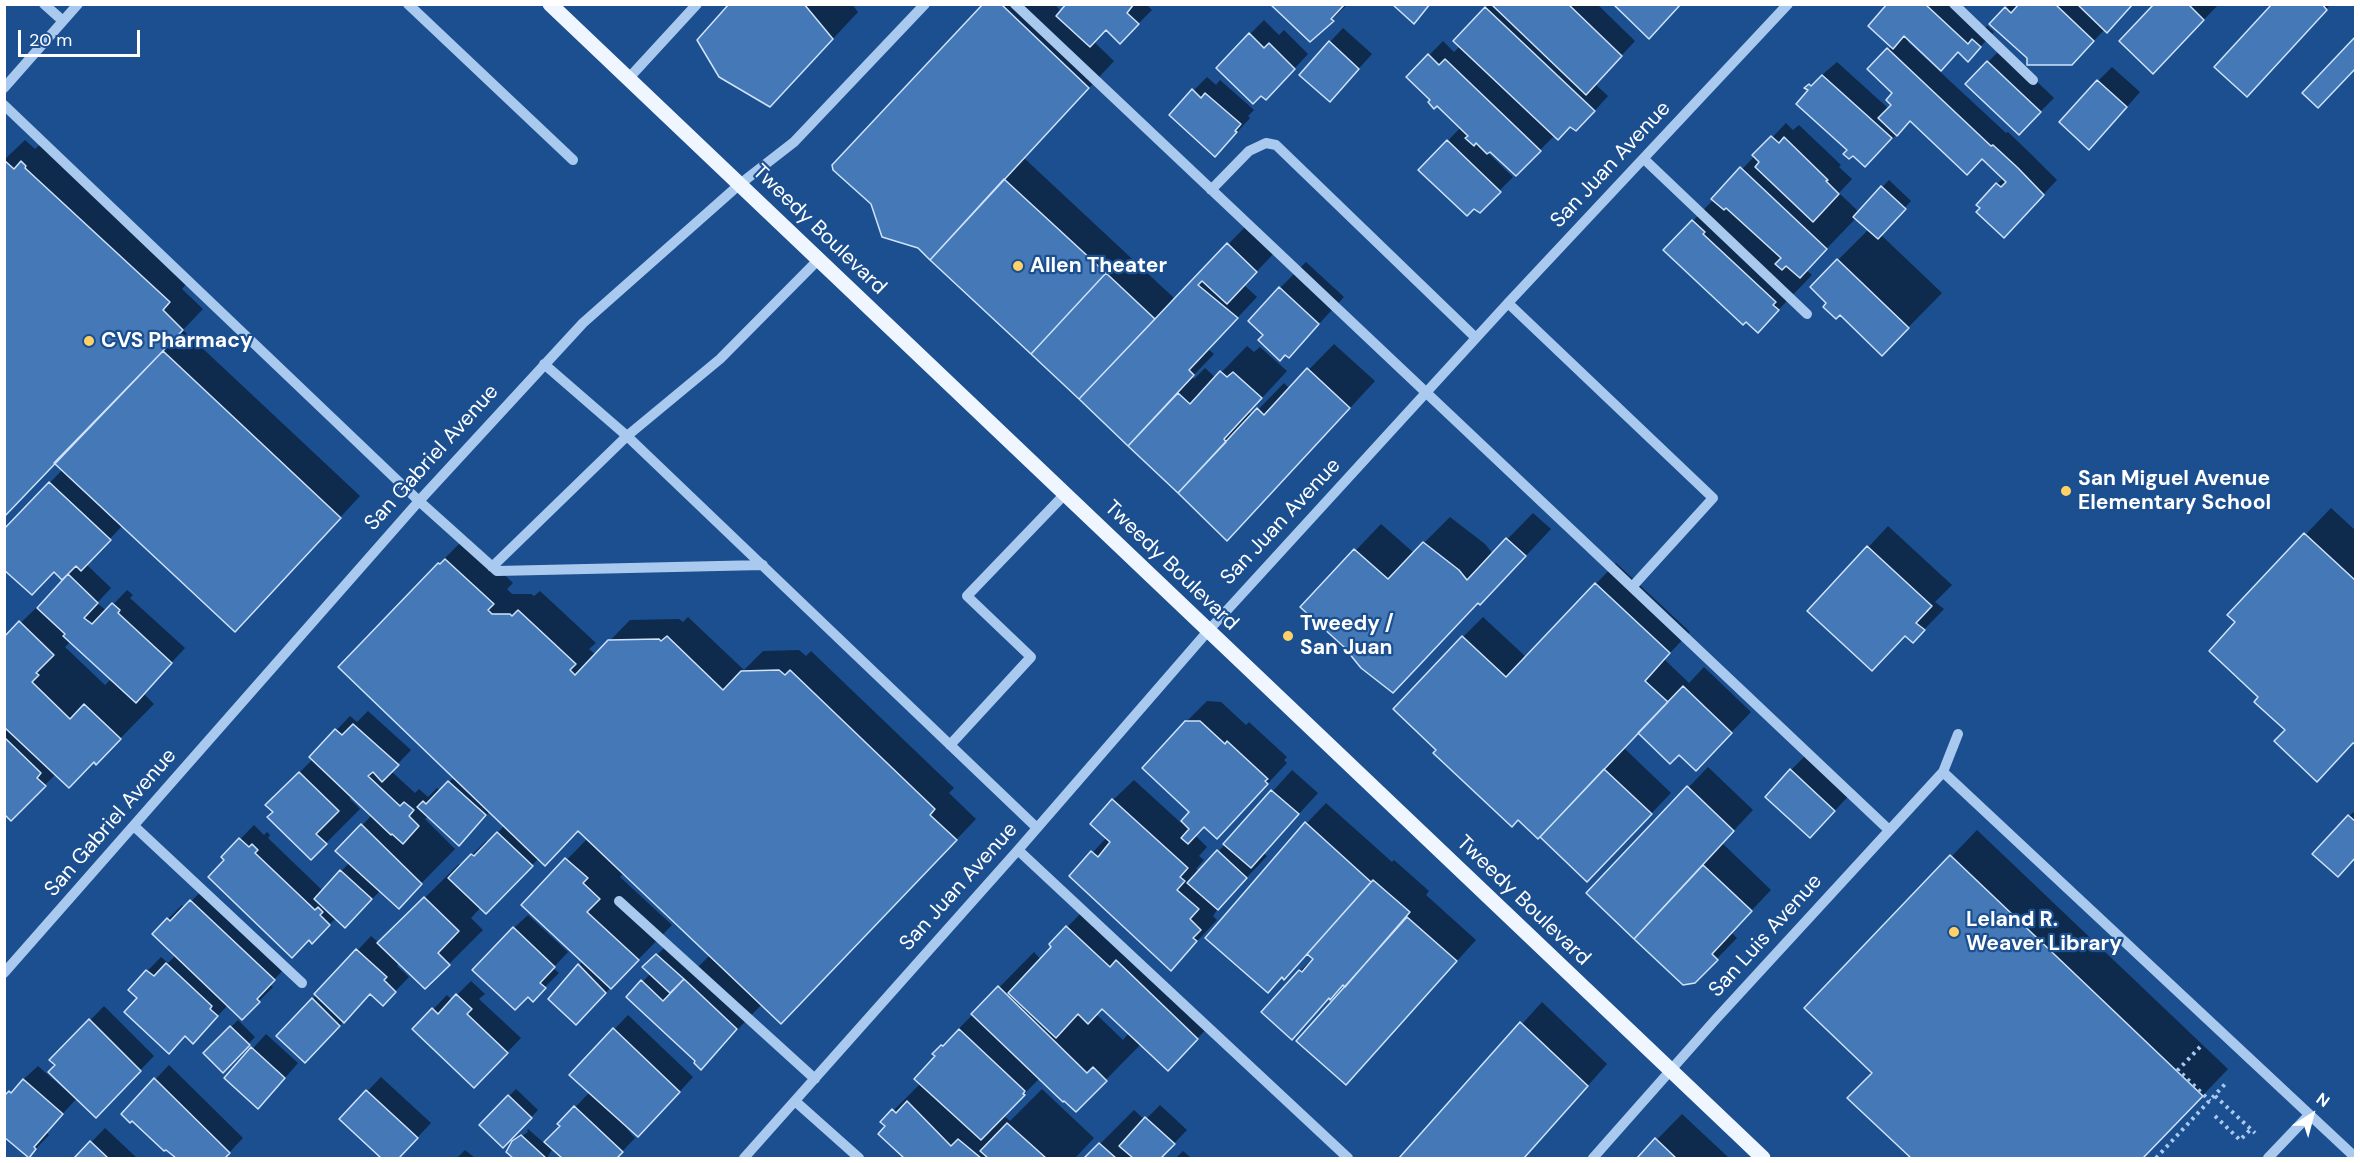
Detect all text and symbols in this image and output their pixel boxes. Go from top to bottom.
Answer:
scale bar [21,18,142,56]
text: 20 m [29,28,72,52]
street label: San Juan Avenue [1546,96,1676,234]
street label: Tweedy Boulevard [747,160,891,300]
place label: Allen Theater [1030,253,1167,279]
marker: Allen Theater [1011,259,1025,273]
place label: CVS Pharmacy [101,328,253,354]
marker: CVS Pharmacy [82,334,96,348]
street label: San Gabriel Avenue [360,380,504,536]
street label: San Juan Avenue [1216,453,1346,591]
place label: San Miguel Avenue Elementary School [2078,466,2271,516]
marker: San Miguel Avenue Elementary School [2059,484,2073,498]
street label: Tweedy Boulevard [1099,496,1243,636]
place label: Tweedy / San Juan [1300,611,1394,661]
marker: Tweedy / San Juan [1281,629,1295,643]
street label: San Gabriel Avenue [40,744,182,902]
street label: San Juan Avenue [895,818,1023,956]
street label: Tweedy Boulevard [1451,831,1595,971]
street label: San Luis Avenue [1704,869,1828,1003]
place label: Leland R. Weaver Library [1966,907,2122,957]
marker: Leland R. Weaver Library [1947,925,1961,939]
north arrow [2282,1085,2342,1145]
text: N [2312,1088,2334,1112]

